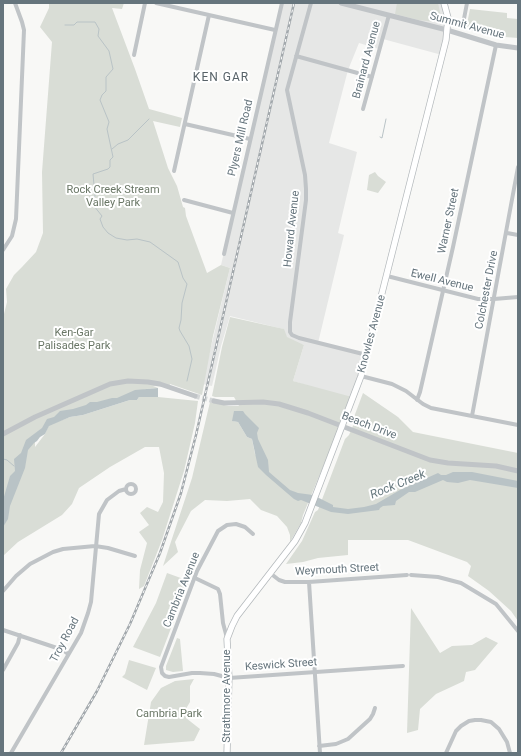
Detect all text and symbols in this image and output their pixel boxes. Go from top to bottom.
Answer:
street label: Summit Avenue [428,10,506,42]
street label: Brainard Avenue [350,20,384,100]
district label: KEN GAR [193,71,249,85]
street label: Plyers Mill Road [226,98,256,178]
park label: Rock Creek Stream Valley Park [66,183,160,209]
street label: Warner Street [436,187,462,255]
street label: Howard Avenue [281,190,303,268]
street label: Colchester Drive [473,249,501,331]
street label: Ewell Avenue [409,267,475,295]
street label: Knowles Avenue [355,294,389,374]
park label: Ken-Gar Palisades Park [38,326,110,352]
street label: Beach Drive [340,409,398,443]
water label: Rock Creek [368,467,428,503]
street label: Cambria Avenue [161,550,203,630]
street label: Weymouth Street [295,561,379,579]
street label: Troy Road [48,615,82,665]
street label: Strathmore Avenue [220,649,234,743]
street label: Keswick Street [244,656,318,674]
park label: Cambria Park [136,707,202,721]

